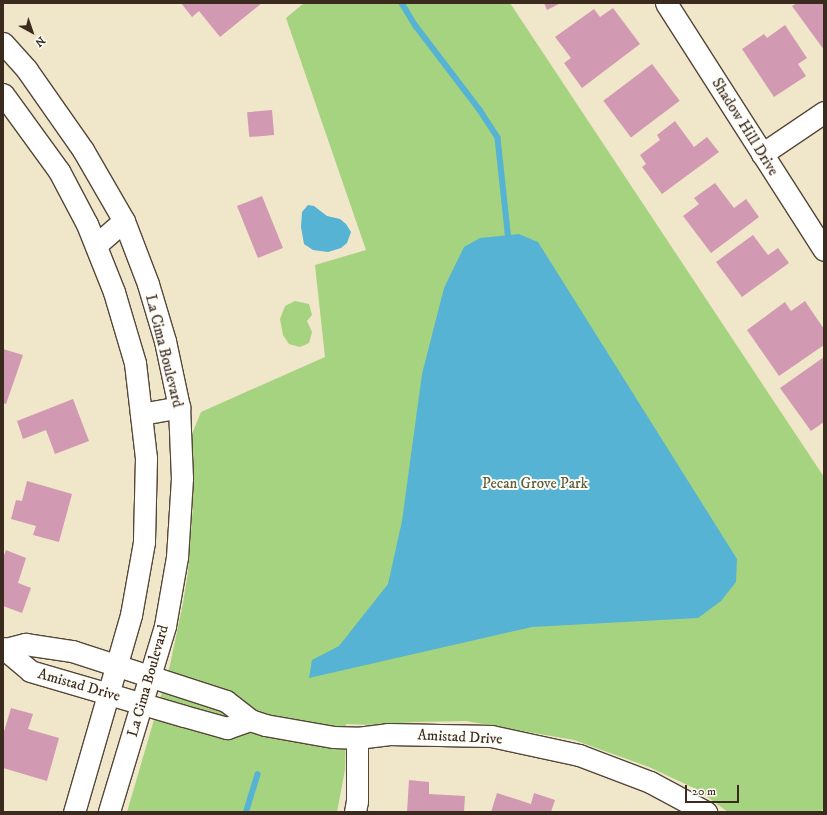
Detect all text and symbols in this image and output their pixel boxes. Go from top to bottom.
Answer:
north arrow [12,12,52,52]
text: N [32,33,48,49]
street label: Shadow Hill Drive [708,75,782,179]
street label: La Cima Boulevard [141,293,187,409]
park label: Pecan Grove Park [482,475,588,493]
street label: La Cima Boulevard [123,623,173,739]
street label: Amistad Drive [36,665,122,705]
street label: Amistad Drive [417,726,503,748]
scale bar [687,777,741,803]
text: 20 m [692,784,716,799]

